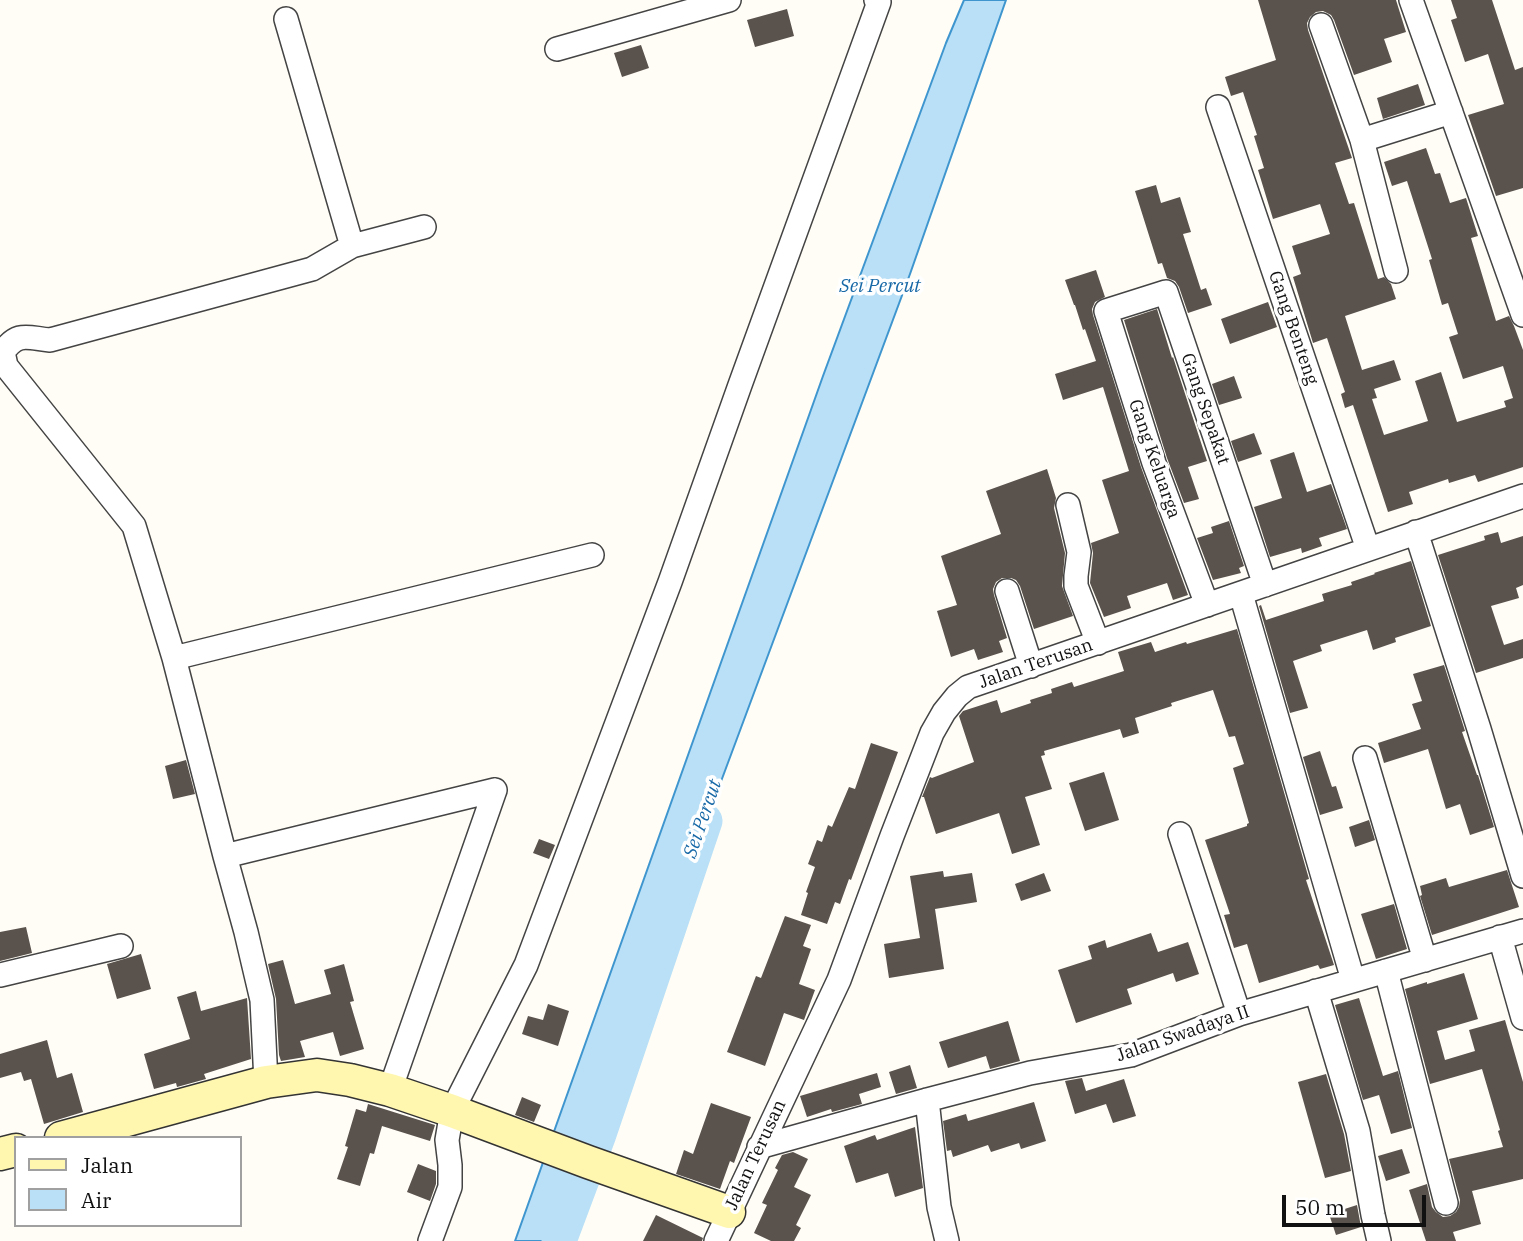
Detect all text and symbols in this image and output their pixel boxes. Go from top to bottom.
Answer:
street label: Gang Benteng [1263,268,1323,388]
water label: Sei Percut [839,276,921,298]
street label: Gang Sepakat [1176,351,1234,467]
street label: Gang Keluarga [1124,397,1184,521]
street label: Jalan Terusan [976,634,1096,694]
water label: Sei Percut [679,777,727,861]
street label: Jalan Swadaya II [1114,1001,1252,1067]
street label: Jalan Terusan [721,1096,791,1214]
legend [14,1136,242,1227]
text: Jalan [81,1151,133,1179]
scale bar [1285,1182,1428,1226]
text: Air [81,1186,111,1214]
text: 50 m [1295,1193,1345,1221]

